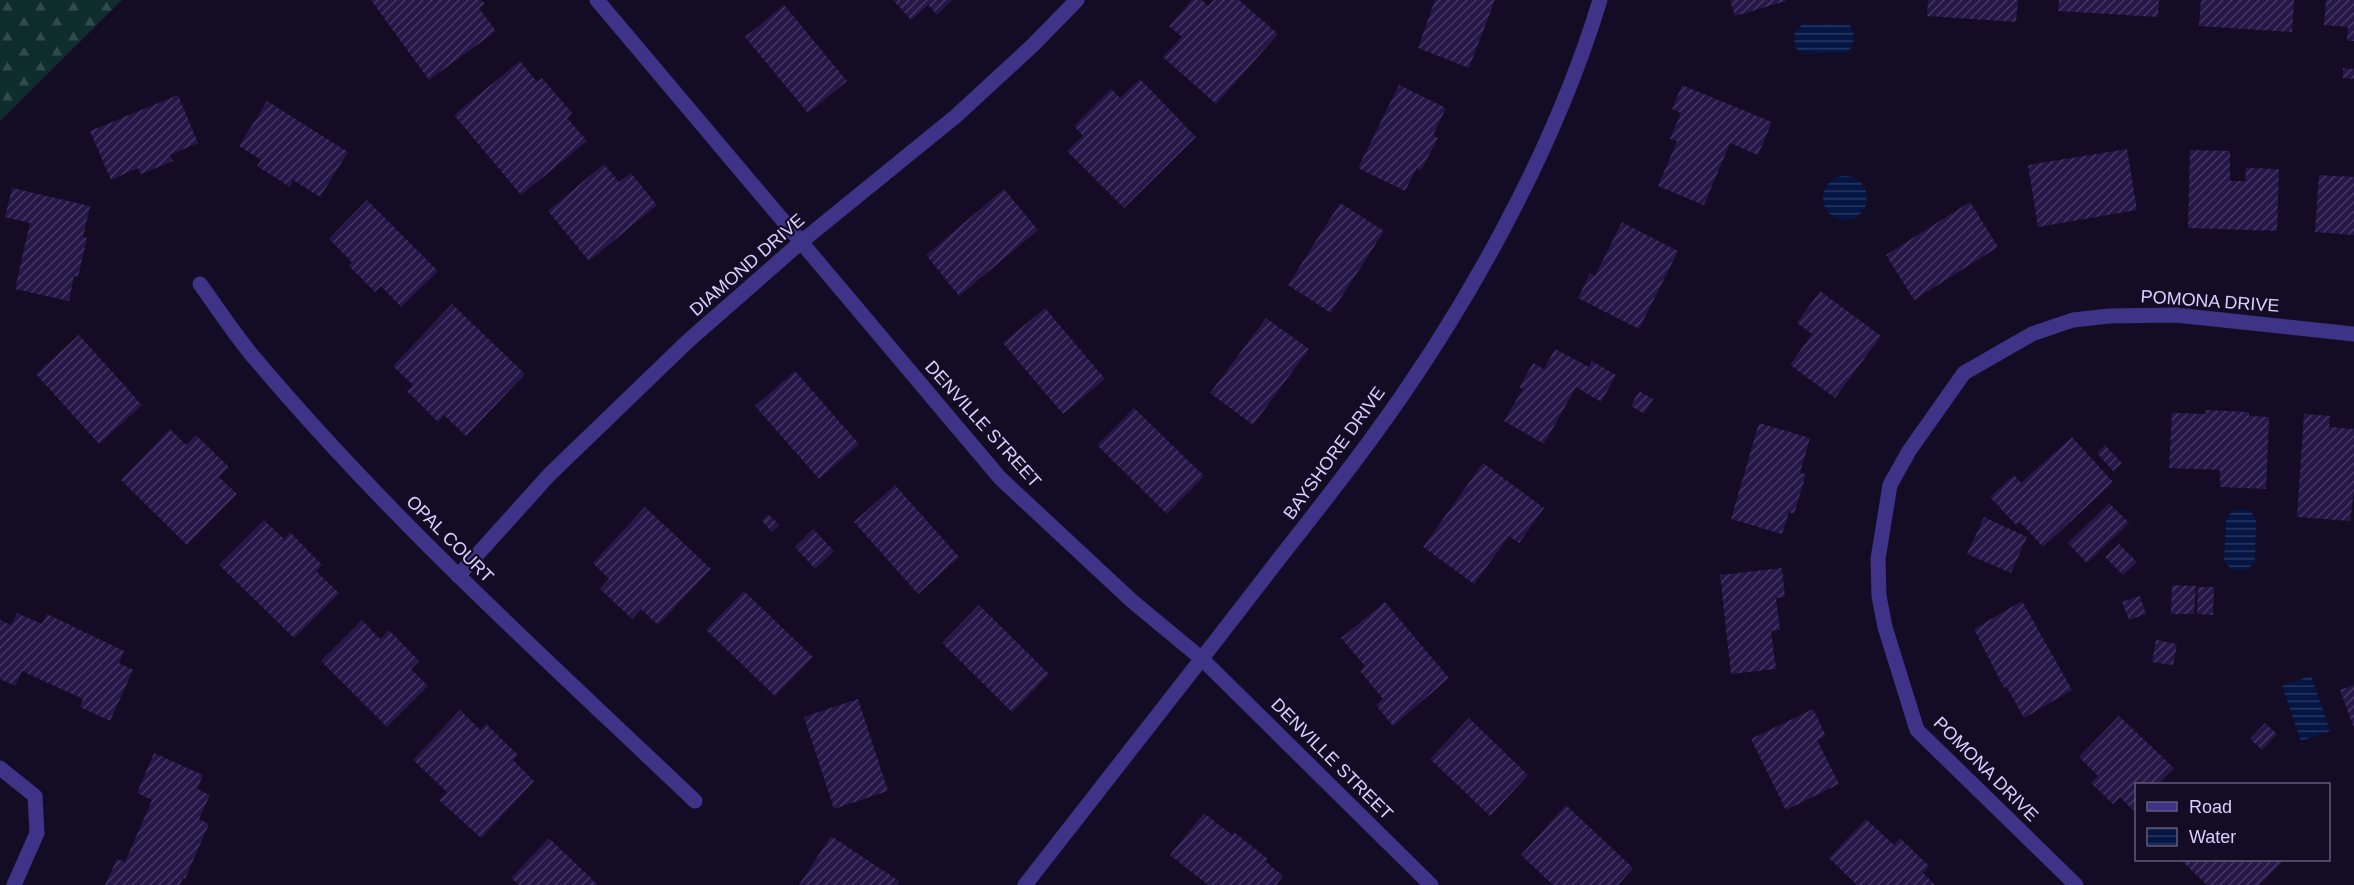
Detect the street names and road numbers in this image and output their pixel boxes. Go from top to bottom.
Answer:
street label: DIAMOND DRIVE [686,210,808,320]
street label: POMONA DRIVE [2140,286,2280,316]
street label: DENVILLE STREET [921,357,1045,491]
street label: BAYSHORE DRIVE [1279,383,1389,523]
street label: OPAL COURT [402,491,498,587]
street label: DENVILLE STREET [1267,694,1397,824]
street label: POMONA DRIVE [1930,713,2042,825]

